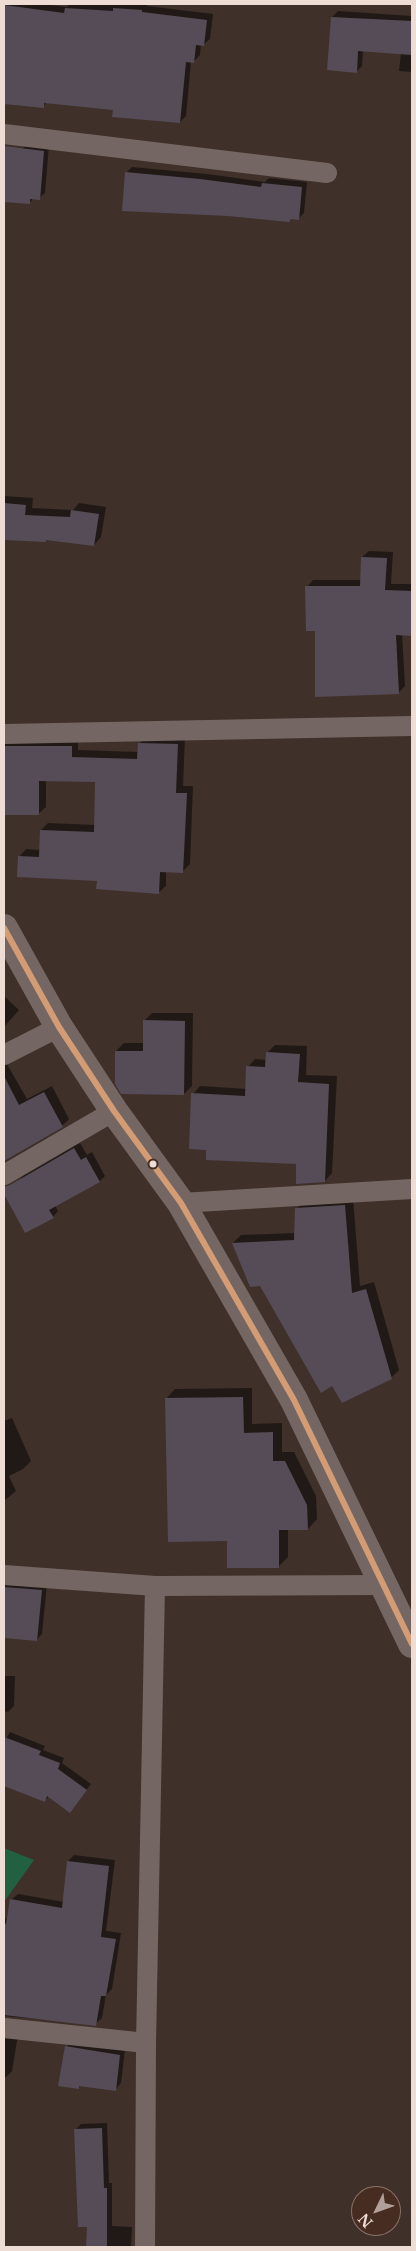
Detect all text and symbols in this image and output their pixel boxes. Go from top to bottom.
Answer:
unlabelled marker [148,1159,158,1169]
north arrow [351,2186,401,2236]
text: N [355,2209,377,2231]

